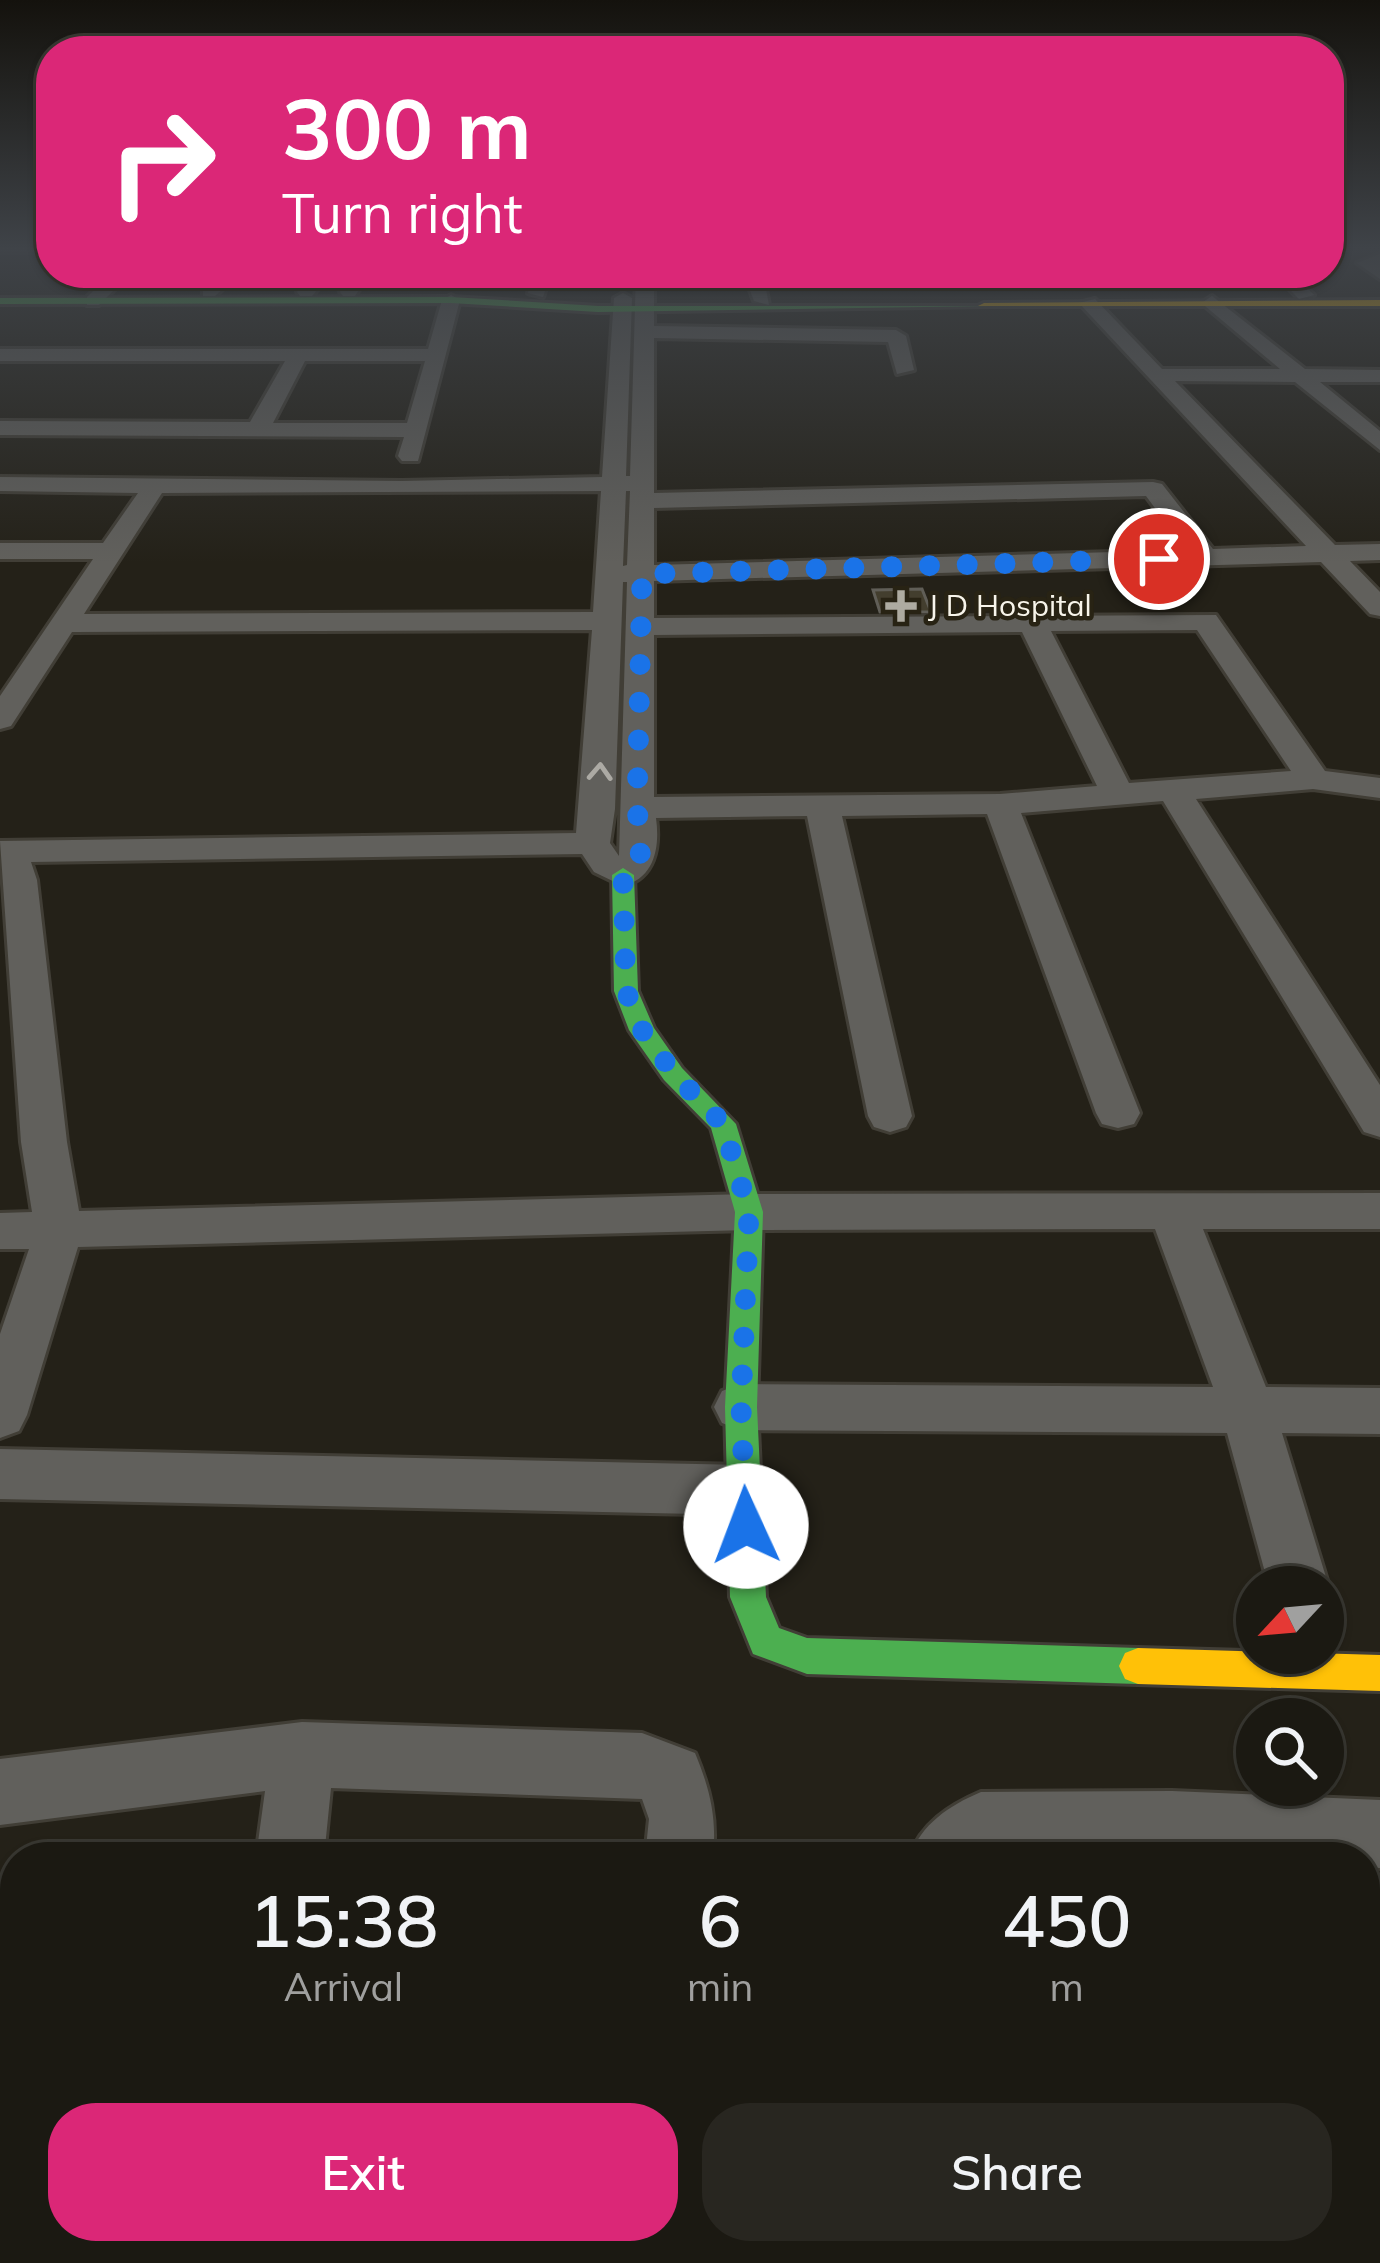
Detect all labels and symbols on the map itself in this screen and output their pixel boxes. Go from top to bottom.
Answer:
pin [1108,508,1210,610]
place label: J D Hospital [928,586,1092,624]
marker: J D Hospital [885,590,917,622]
one-way arrow [587,762,613,781]
position arrow [683,1463,809,1589]
north arrow [1236,1566,1344,1674]

